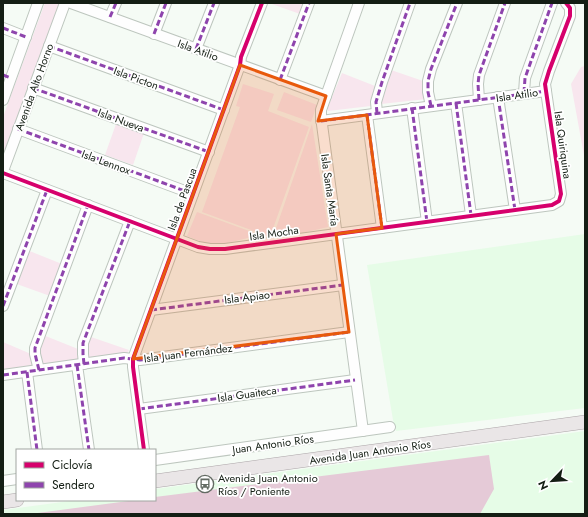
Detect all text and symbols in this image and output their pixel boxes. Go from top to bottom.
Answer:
street label: Isla Atilio [175,35,221,65]
street label: Avenida Alto Horno [11,41,57,133]
street label: Isla Picton [111,62,161,94]
street label: Isla Atilio [495,84,539,106]
street label: Isla Nueva [96,104,146,136]
street label: Isla Quiriquina [550,110,576,180]
street label: Isla Lennox [79,146,133,178]
street label: Isla Santa María [317,153,343,227]
street label: Isla de Pascua [163,166,201,232]
street label: Isla Mocha [248,222,300,244]
street label: Isla Apiao [223,286,271,308]
street label: Isla Juan Fernández [143,340,233,366]
street label: Isla Guaiteca [216,382,278,406]
street label: Juan Antonio Ríos [229,430,315,458]
street label: Avenida Juan Antonio Ríos [308,435,432,468]
legend [16,449,156,501]
text: Ciclovía [52,456,93,474]
north arrow [532,461,572,501]
place label: Avenida Juan Antonio Ríos / Poniente [218,470,318,499]
bus stop icon: Avenida Juan Antonio Ríos / Poniente [195,474,215,494]
text: Sendero [52,476,95,494]
text: N [534,478,552,493]

